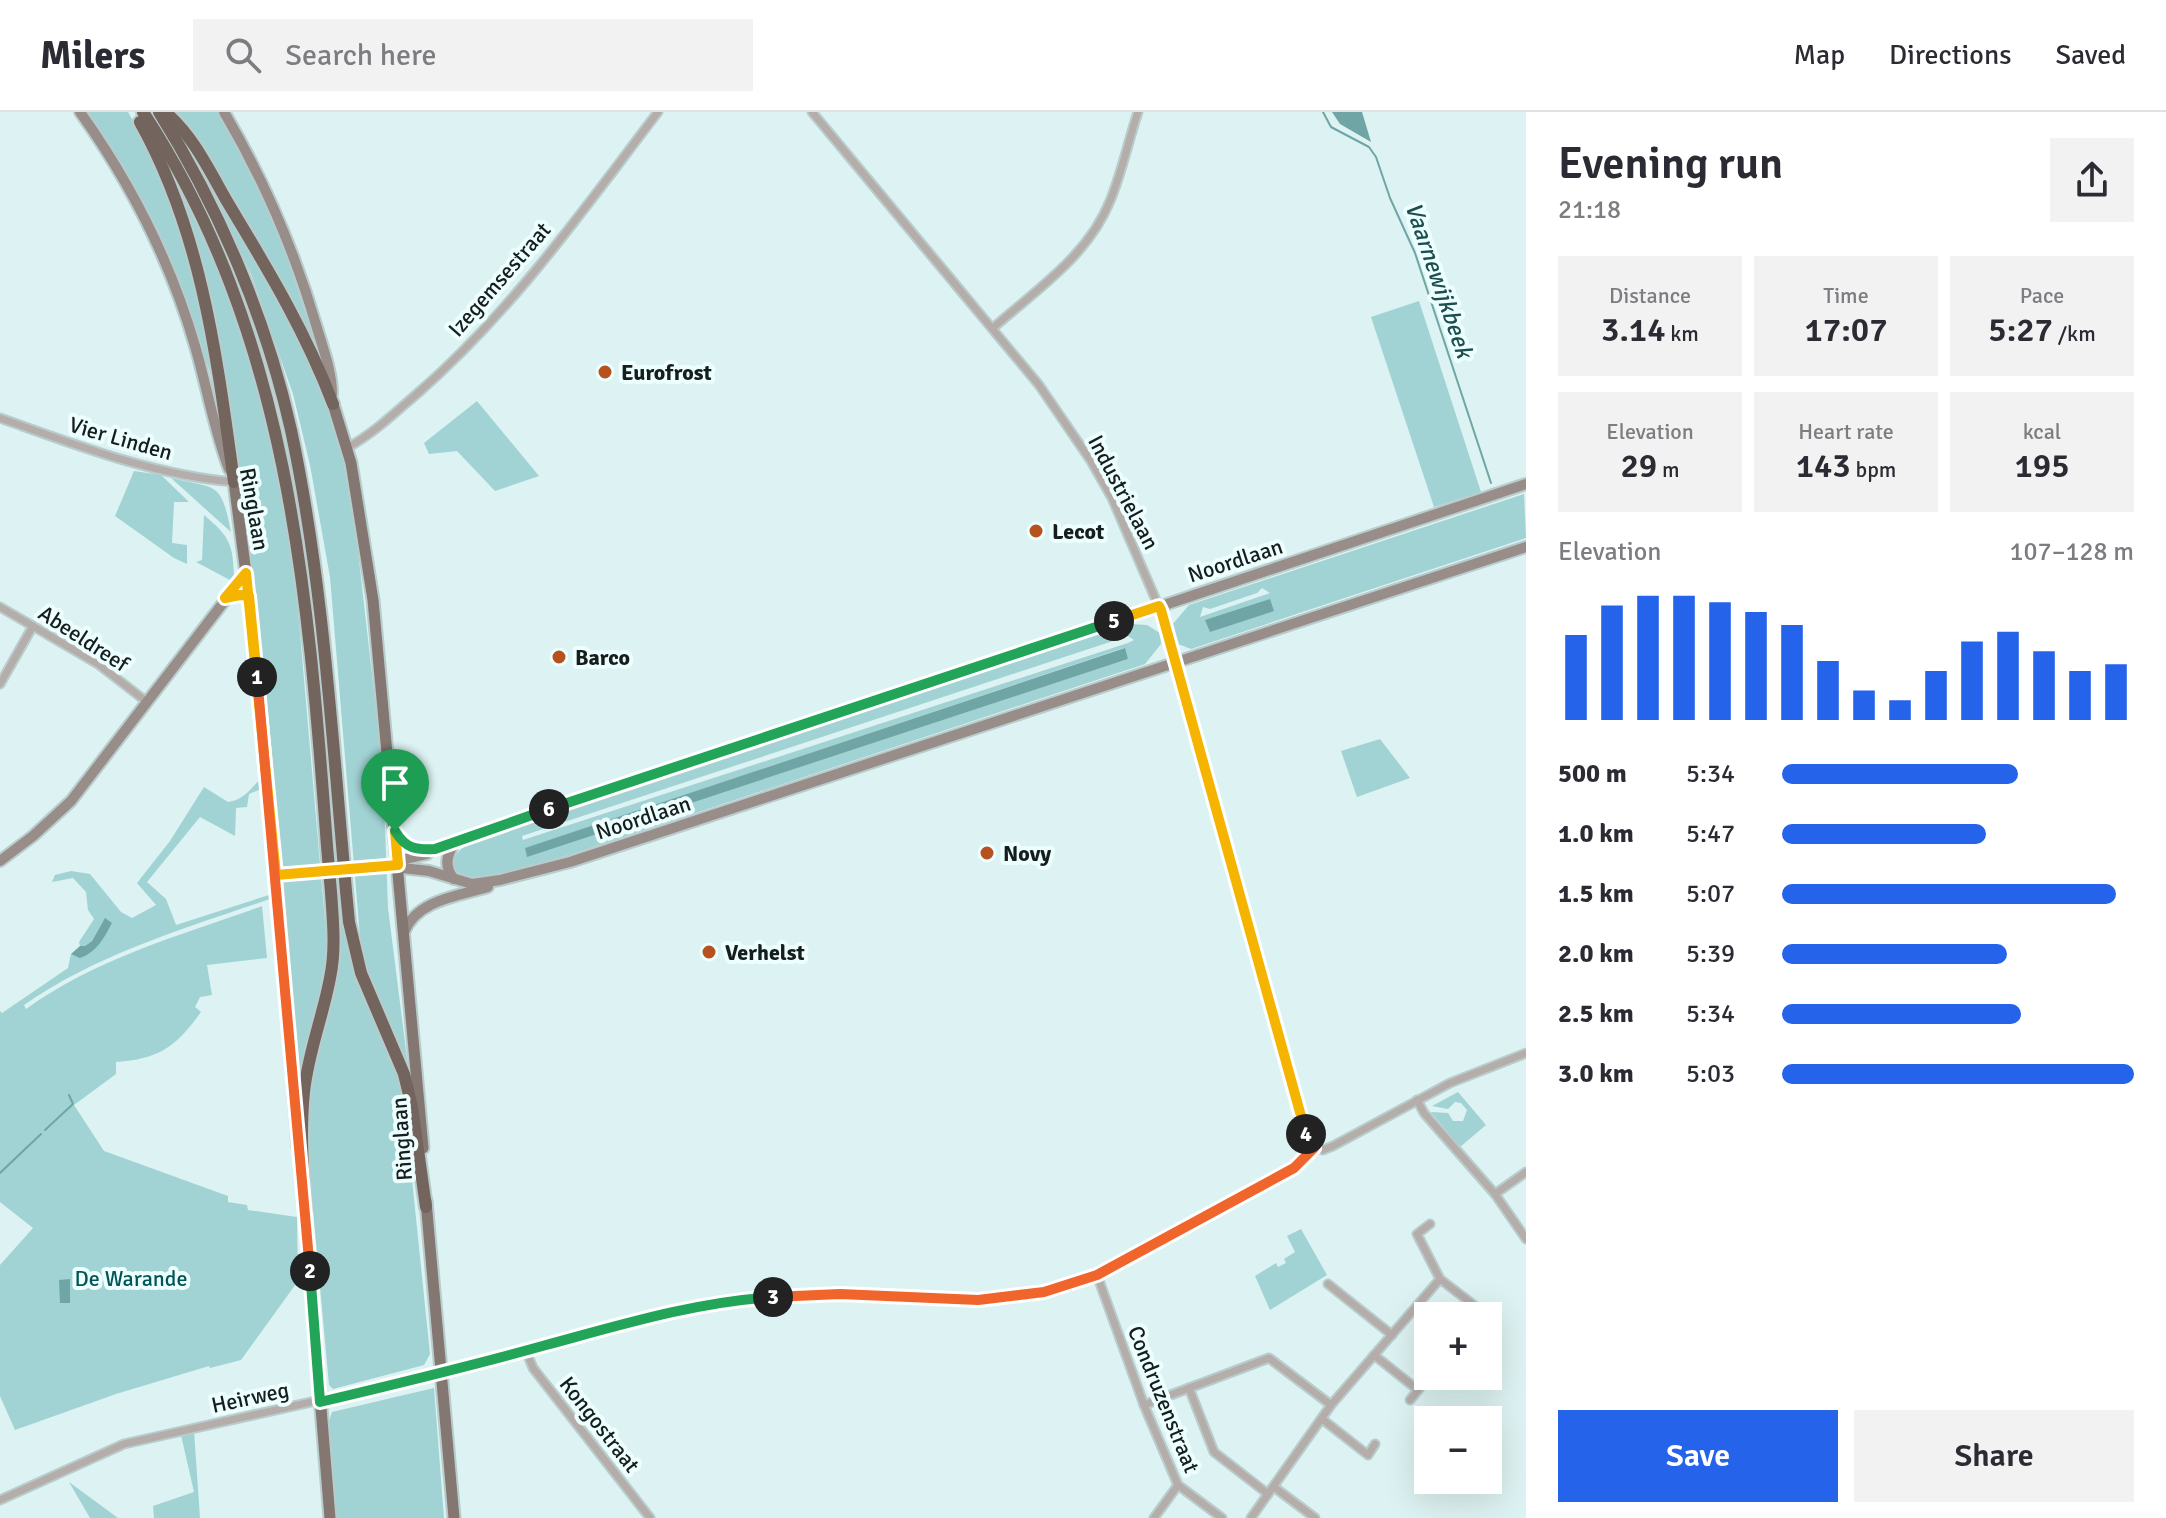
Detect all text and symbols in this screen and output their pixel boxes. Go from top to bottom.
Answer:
search box [193,19,753,91]
text: Milers [40,32,145,79]
icon: search [221,33,265,77]
text: Search here [285,37,437,74]
text: Map [1793,38,1845,72]
text: Directions [1889,38,2011,72]
text: Saved [2055,38,2126,72]
text: Evening run [1558,137,1783,191]
button: share [2050,138,2134,222]
text: 21:18 [1558,194,1621,226]
water label: Vaarnewijkbeek [1398,198,1480,364]
street label: Izegemsestraat [442,216,557,342]
text: Distance [1609,282,1691,309]
text: Time [1823,282,1869,309]
text: Pace [2020,282,2064,309]
text: 3.14 [1601,309,1666,351]
text: 17:07 [1804,309,1888,351]
text: 5:27 [1988,309,2053,351]
text: km [1666,320,1699,347]
text: /km [2053,320,2096,347]
place label: Eurofrost [621,359,712,386]
marker: Eurofrost [596,363,614,381]
street label: Vier Linden [66,411,176,466]
text: Elevation [1606,418,1694,445]
text: Heart rate [1798,418,1894,445]
text: kcal [2023,418,2061,445]
street label: Industrielaan [1082,430,1165,554]
text: 29 [1620,445,1657,487]
text: 143 [1796,445,1851,487]
text: 195 [2014,445,2070,487]
text: m [1657,456,1680,483]
text: bpm [1851,456,1896,483]
street label: Ringlaan [234,466,275,553]
place label: Lecot [1052,518,1104,545]
marker: Lecot [1027,522,1045,540]
street label: Noordlaan [1184,532,1286,588]
text: Elevation [1558,536,1662,568]
text: 107–128 m [2010,536,2134,568]
street label: Abeeldreef [34,599,135,678]
pin: 5 [1094,601,1134,641]
text: 5 [1108,607,1120,634]
place label: Barco [575,644,630,671]
marker: Barco [550,648,568,666]
pin: 1 [237,657,277,697]
text: 1 [251,663,263,690]
pin [361,749,429,831]
text: 500 m [1558,758,1627,790]
text: 5:34 [1686,758,1735,790]
icon: arrive [373,761,417,805]
pin: 6 [529,789,569,829]
street label: Noordlaan [592,789,694,845]
text: 6 [543,795,555,822]
text: 1.0 km [1558,818,1634,850]
text: 5:47 [1686,818,1735,850]
place label: Novy [1003,840,1051,867]
marker: Novy [978,844,996,862]
text: 1.5 km [1558,878,1634,910]
text: 5:07 [1686,878,1735,910]
text: 2.0 km [1558,938,1634,970]
text: 5:39 [1686,938,1735,970]
place label: Verhelst [725,939,805,966]
marker: Verhelst [700,943,718,961]
text: 2.5 km [1558,998,1634,1030]
text: 5:34 [1686,998,1735,1030]
text: 3.0 km [1558,1058,1634,1090]
text: 5:03 [1686,1058,1735,1090]
street label: Ringlaan [385,1096,418,1182]
pin: 4 [1286,1114,1326,1154]
text: 4 [1300,1120,1312,1147]
pin: 2 [290,1251,330,1291]
text: 2 [304,1257,316,1284]
park label: De Warande [75,1265,187,1292]
pin: 3 [753,1277,793,1317]
text: 3 [767,1283,779,1310]
map controls [1414,1302,1502,1494]
button: + [1414,1302,1502,1390]
street label: Condruzenstraat [1122,1322,1205,1477]
street label: Kongostraat [554,1371,646,1478]
street label: Heirweg [209,1376,291,1419]
button: − [1414,1406,1502,1494]
button: Save [1558,1410,1838,1502]
button: Share [1854,1410,2134,1502]

